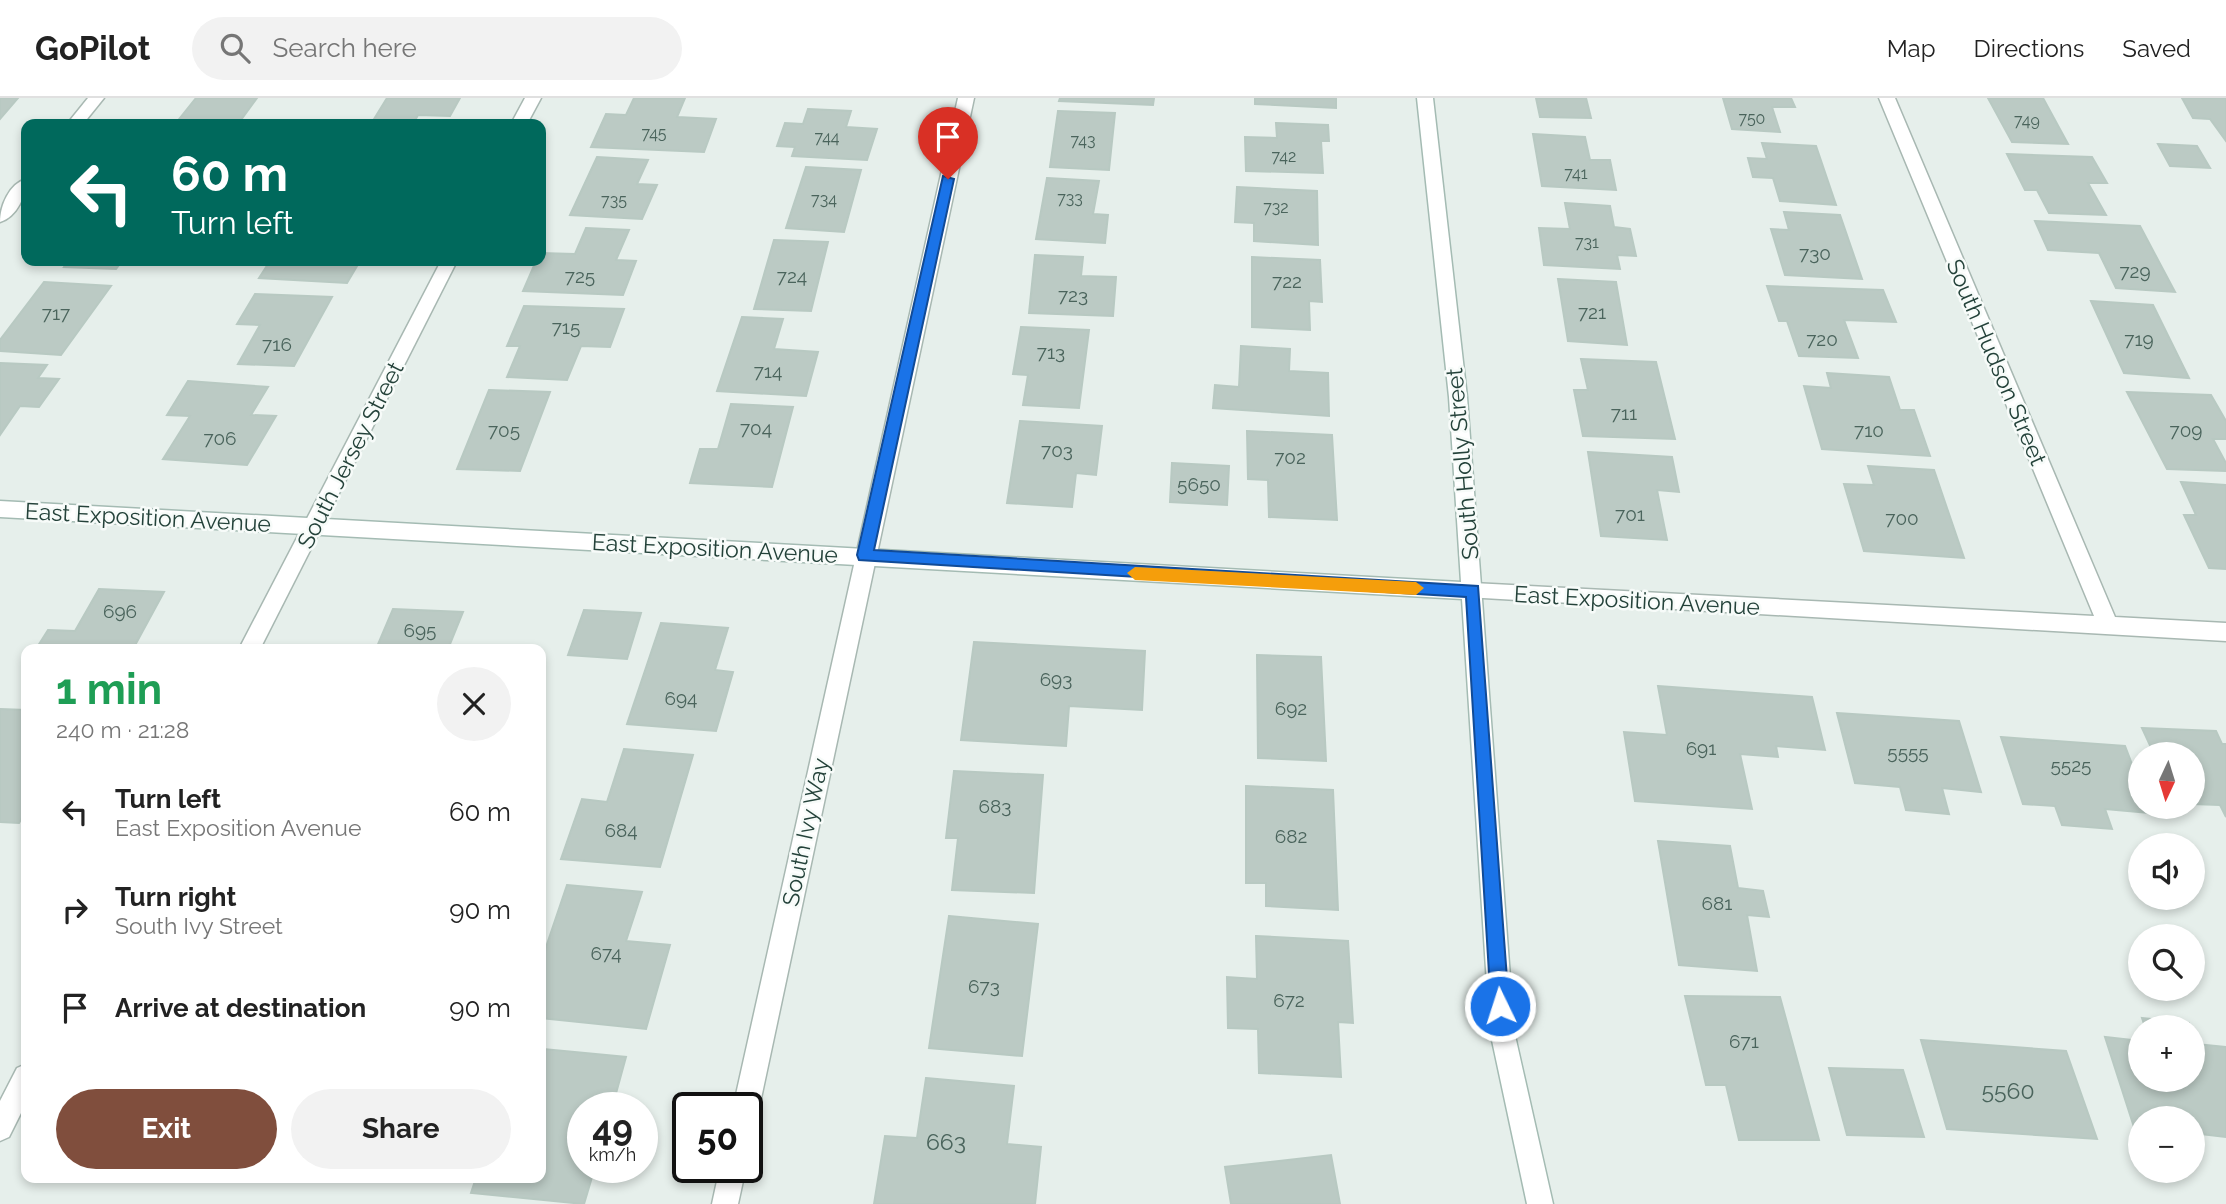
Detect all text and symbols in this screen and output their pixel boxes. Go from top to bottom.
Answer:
search box [192,17,682,80]
text: GoPilot [35,29,150,68]
icon: search [216,29,254,67]
text: Search here [272,33,417,63]
text: Map [1887,34,1936,63]
text: Directions [1974,34,2084,63]
text: Saved [2122,34,2191,63]
pin [918,107,978,179]
house number: 750 [1739,109,1765,128]
house number: 749 [2014,111,2040,130]
icon: arrive [929,118,967,156]
house number: 745 [641,124,667,143]
house number: 744 [814,128,840,147]
house number: 743 [1070,131,1096,150]
text: 60 m [171,145,288,202]
icon: left [56,147,147,238]
house number: 742 [1272,147,1296,166]
house number: 741 [1564,164,1588,183]
house number: 733 [1057,189,1083,208]
house number: 734 [811,190,837,209]
house number: 735 [601,191,627,210]
house number: 732 [1263,198,1289,217]
text: Turn left [171,204,293,241]
house number: 731 [1575,233,1599,252]
house number: 730 [1799,242,1831,264]
street label: South Hudson Street [1941,255,2053,469]
house number: 729 [2119,260,2151,282]
house number: 725 [565,265,595,287]
house number: 724 [777,265,807,287]
house number: 722 [1272,270,1302,292]
house number: 723 [1058,284,1088,306]
house number: 721 [1578,301,1606,323]
house number: 717 [42,302,70,324]
house number: 715 [552,316,580,338]
house number: 720 [1806,328,1838,350]
house number: 719 [2124,328,2154,350]
house number: 716 [262,333,292,355]
house number: 713 [1037,341,1065,363]
street label: South Jersey Street [291,357,409,553]
house number: 714 [754,360,782,382]
street label: South Holly Street [1440,367,1484,561]
house number: 711 [1611,402,1637,424]
house number: 704 [740,417,772,439]
house number: 705 [488,419,520,441]
house number: 710 [1854,419,1884,441]
house number: 709 [2170,419,2202,441]
house number: 706 [203,427,237,449]
house number: 703 [1041,439,1073,461]
house number: 702 [1274,446,1306,468]
house number: 5650 [1177,473,1221,495]
street label: East Exposition Avenue [24,497,272,537]
house number: 701 [1615,503,1645,525]
house number: 700 [1885,507,1919,529]
street label: East Exposition Avenue [591,528,839,568]
street label: East Exposition Avenue [1513,580,1761,620]
house number: 696 [103,600,137,622]
house number: 695 [404,619,436,641]
text: 1 min [56,665,162,714]
button: close [437,667,511,741]
house number: 693 [1040,668,1072,690]
house number: 694 [665,687,697,709]
house number: 692 [1275,697,1307,719]
text: 240 m · 21:28 [56,716,189,743]
house number: 691 [1686,737,1716,759]
house number: 5555 [1887,741,1929,763]
north arrow [2128,742,2205,819]
map controls [2128,742,2205,1183]
house number: 5525 [2051,754,2091,776]
street label: South Ivy Way [776,756,834,908]
text: Turn left [115,784,221,814]
icon: left [56,793,94,831]
house number: 683 [979,795,1011,817]
text: 60 m [449,797,511,827]
text: East Exposition Avenue [115,814,361,841]
house number: 684 [604,819,638,841]
house number: 682 [1275,825,1307,847]
button: sound [2128,833,2205,910]
text: Turn right [115,882,236,912]
icon: right [56,891,94,929]
house number: 681 [1702,892,1732,914]
text: 90 m [449,895,511,925]
text: South Ivy Street [115,912,283,939]
button: search [2128,924,2205,1001]
house number: 674 [590,942,622,964]
position arrow [1463,969,1537,1043]
house number: 673 [968,975,1000,997]
icon: arrive [56,989,94,1027]
house number: 672 [1273,989,1305,1011]
text: Arrive at destination [115,993,366,1023]
text: 90 m [449,993,511,1023]
button: + [2128,1015,2205,1092]
house number: 671 [1729,1030,1759,1052]
house number: 5560 [1981,1077,2035,1104]
button: Exit [56,1089,277,1169]
button: Share [291,1089,511,1169]
speed limit sign: 50 [672,1092,763,1183]
button: − [2128,1106,2205,1183]
text: 49 [592,1108,633,1149]
house number: 663 [926,1128,966,1155]
text: km/h [589,1144,636,1165]

